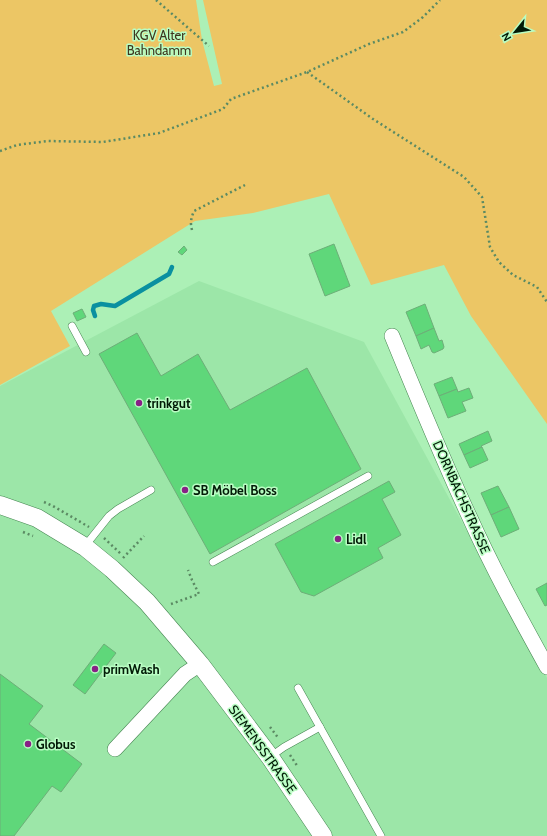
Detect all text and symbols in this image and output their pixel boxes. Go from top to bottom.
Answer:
north arrow [495,12,535,52]
park label: KGV Alter Bahndamm [127,27,191,58]
text: N [498,30,514,44]
place label: trinkgut [147,395,191,411]
marker: trinkgut [134,398,144,408]
street label: DORNBACHSTRASSE [430,438,494,556]
place label: SB Möbel Boss [193,482,277,498]
marker: SB Möbel Boss [180,485,190,495]
place label: Lidl [346,531,367,547]
marker: Lidl [333,534,343,544]
place label: primWash [103,661,160,677]
marker: primWash [90,664,100,674]
street label: SIEMENSSTRASSE [226,702,300,796]
place label: Globus [36,736,76,752]
marker: Globus [23,739,33,749]

